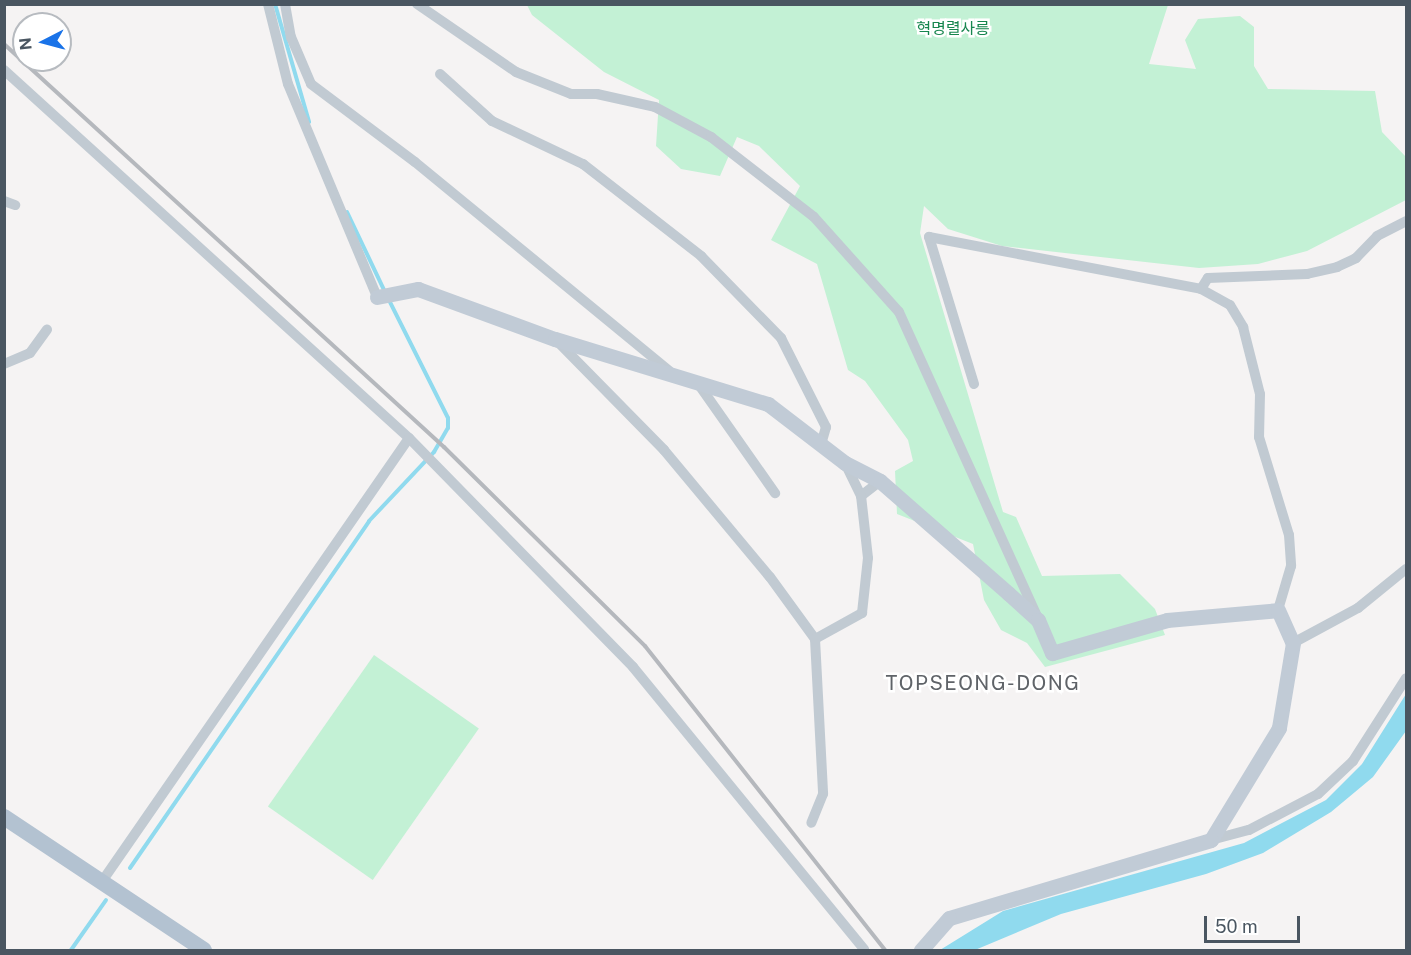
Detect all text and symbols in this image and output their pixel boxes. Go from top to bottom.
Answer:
north arrow [12,12,72,72]
park label: 혁명렬사릉 [916,19,990,39]
text: N [15,37,36,51]
district label: TOPSEONG-DONG [886,671,1080,695]
scale bar [1207,904,1303,942]
text: 50 m [1215,916,1258,937]

